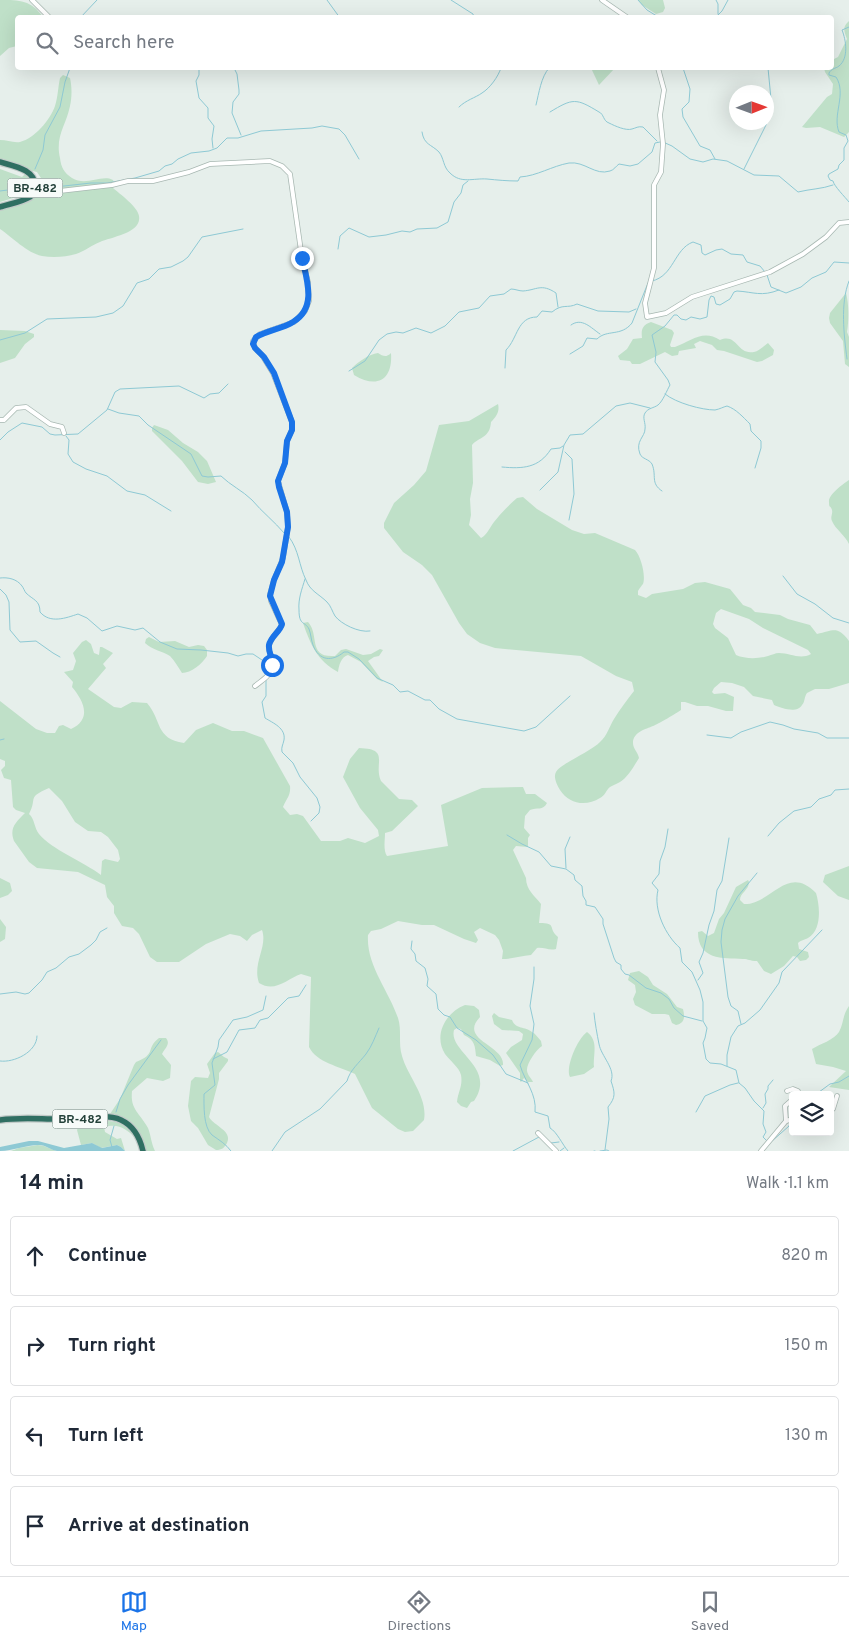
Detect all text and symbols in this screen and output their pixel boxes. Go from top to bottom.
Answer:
search box [15,15,834,70]
icon: search [33,29,61,57]
text: Search here [73,31,175,55]
north arrow [729,85,774,130]
road number: BR-482 [8,178,62,198]
route end [291,247,314,270]
route start [261,654,284,677]
map controls [789,1091,834,1136]
button: layers [789,1091,834,1136]
road number: BR-482 [52,1110,108,1128]
text: 14 min [20,1170,84,1197]
text: Walk · 1.1 km [746,1174,829,1194]
icon: ahead [21,1242,49,1270]
text: Continue [68,1244,147,1268]
text: 820 m [781,1246,828,1266]
icon: right [21,1332,49,1360]
text: Turn right [68,1334,156,1358]
text: 150 m [785,1336,828,1356]
icon: left [21,1422,49,1450]
text: Turn left [68,1424,144,1448]
text: 130 m [785,1426,828,1446]
icon: arrive [21,1512,49,1540]
text: Arrive at destination [68,1514,249,1538]
tab: Map [120,1588,148,1635]
tab: Directions [387,1588,451,1635]
tab: Saved [691,1588,729,1635]

